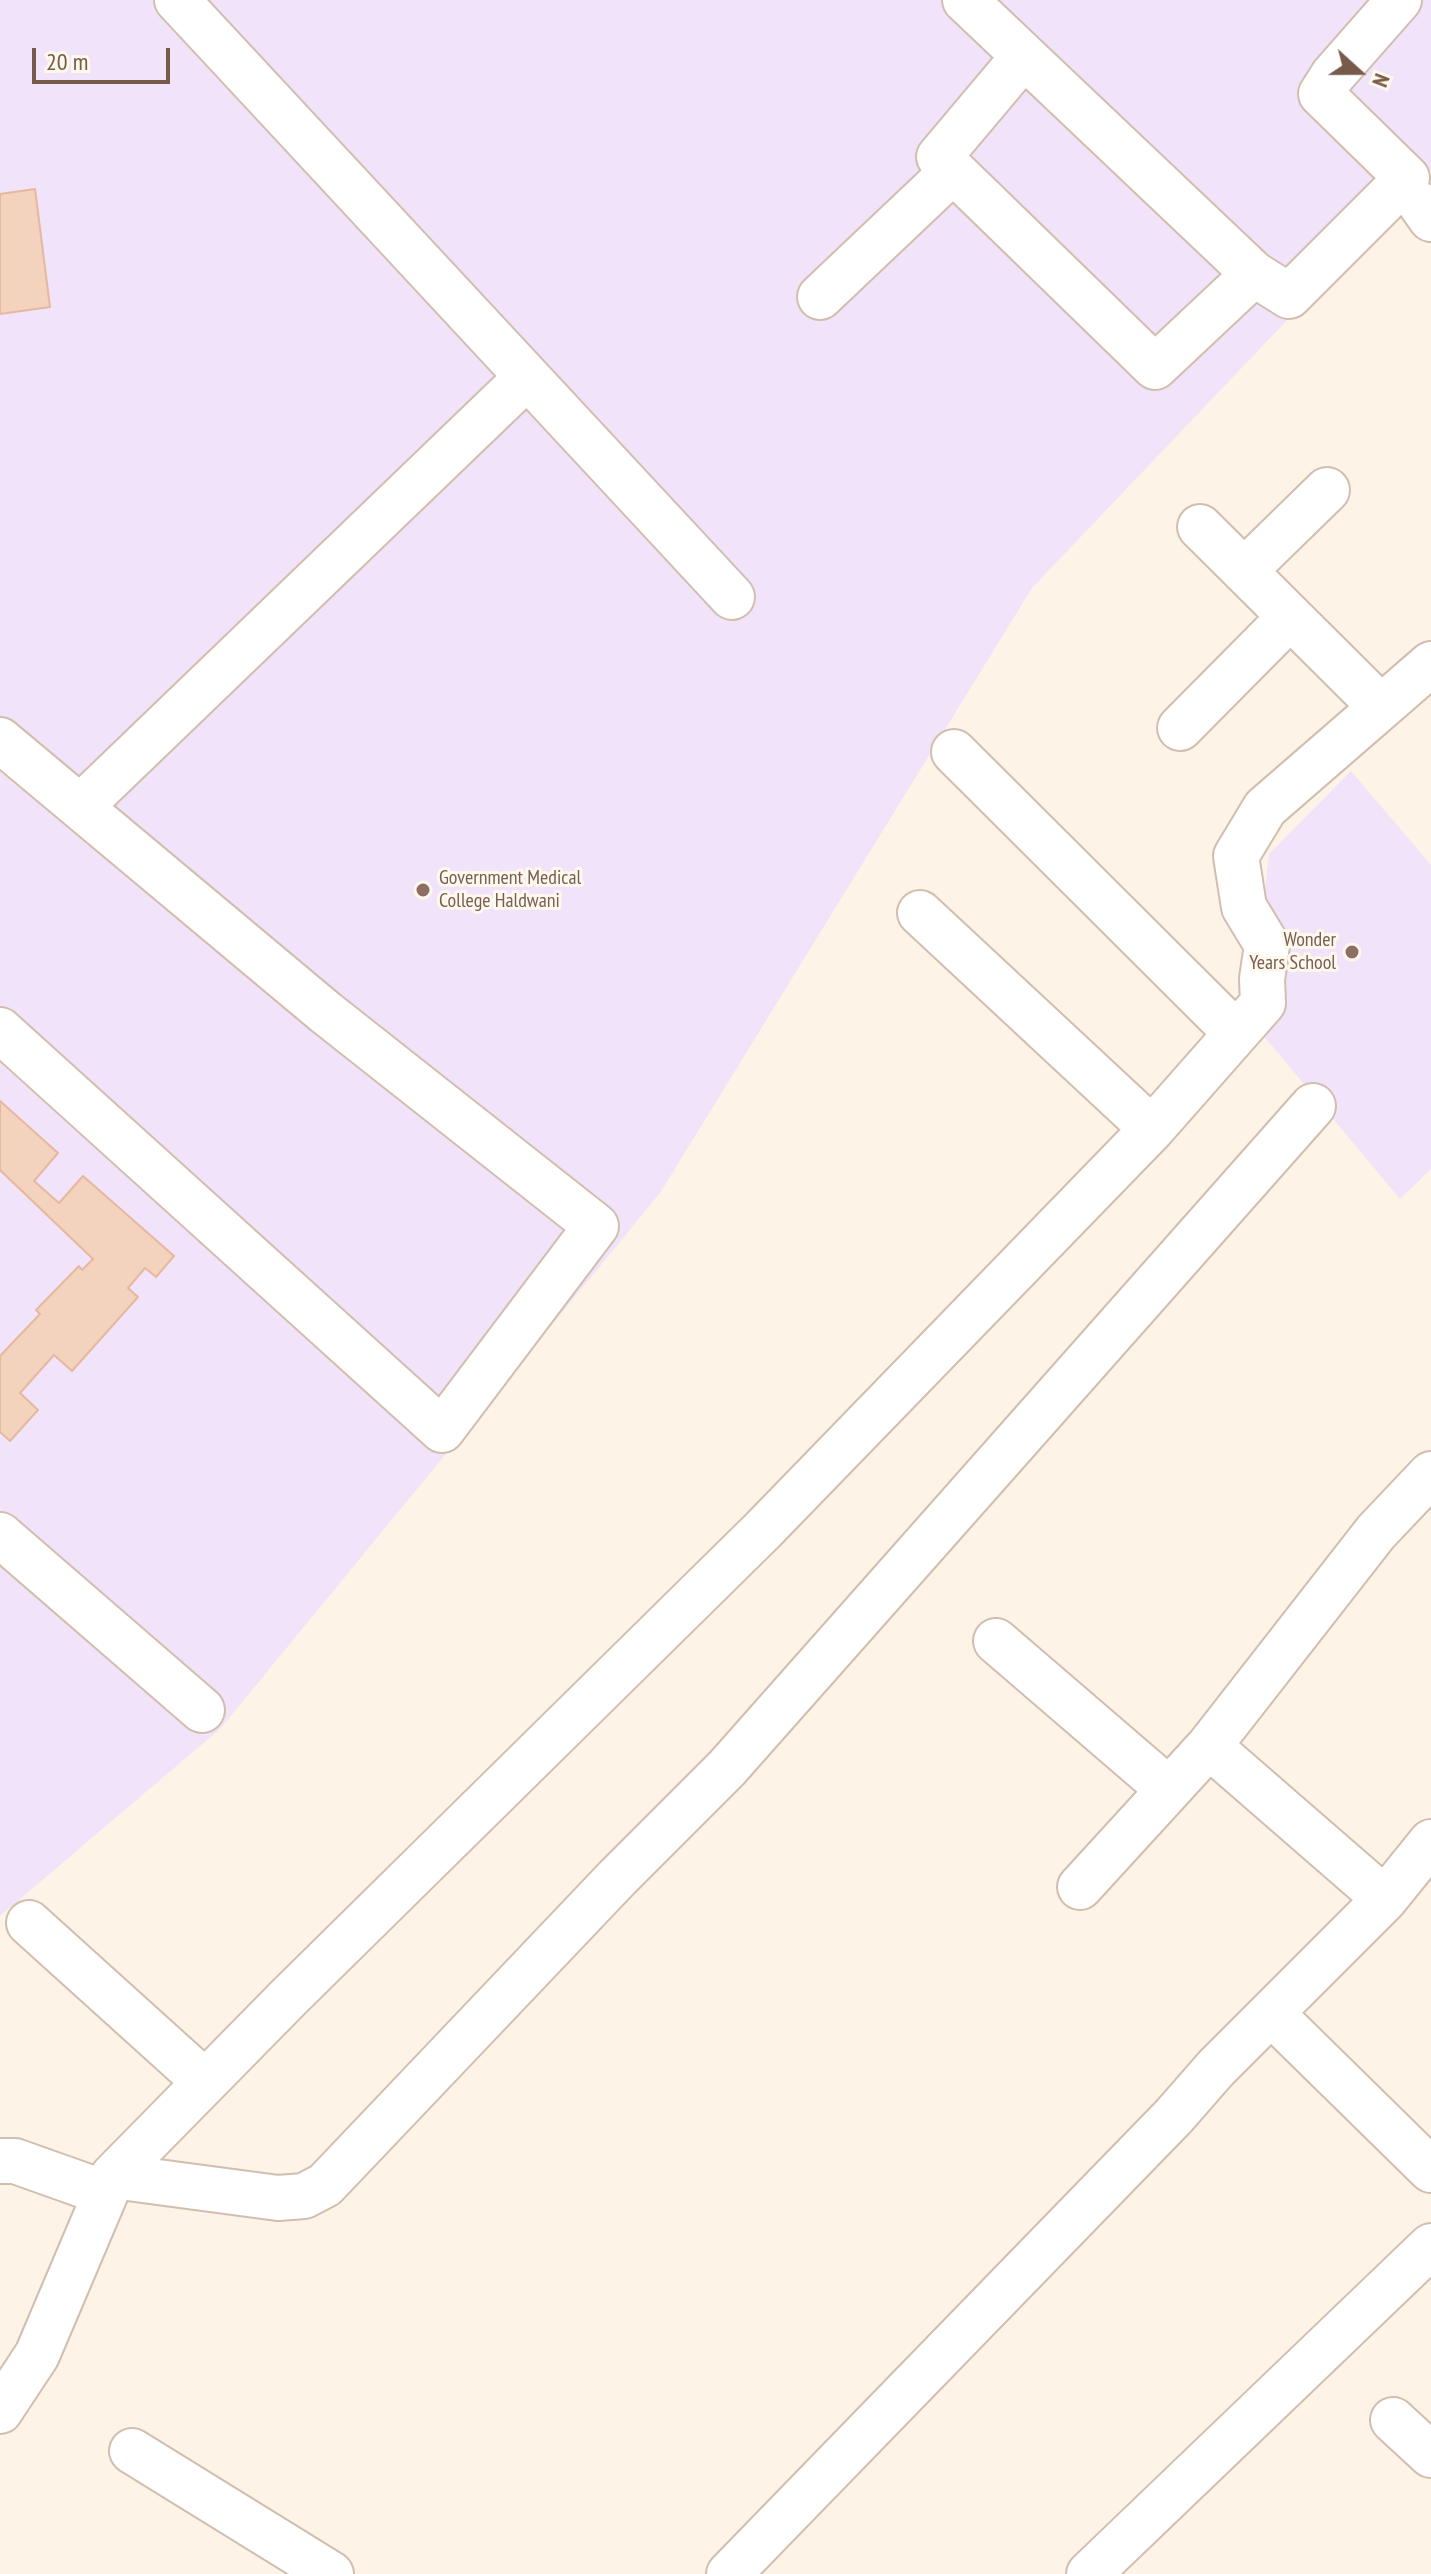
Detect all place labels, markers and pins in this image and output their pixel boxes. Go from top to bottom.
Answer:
place label: Government Medical College Haldwani [439,866,581,913]
marker: Government Medical College Haldwani [414,881,432,899]
place label: Wonder Years School [1249,928,1336,975]
marker: Wonder Years School [1343,943,1361,961]

